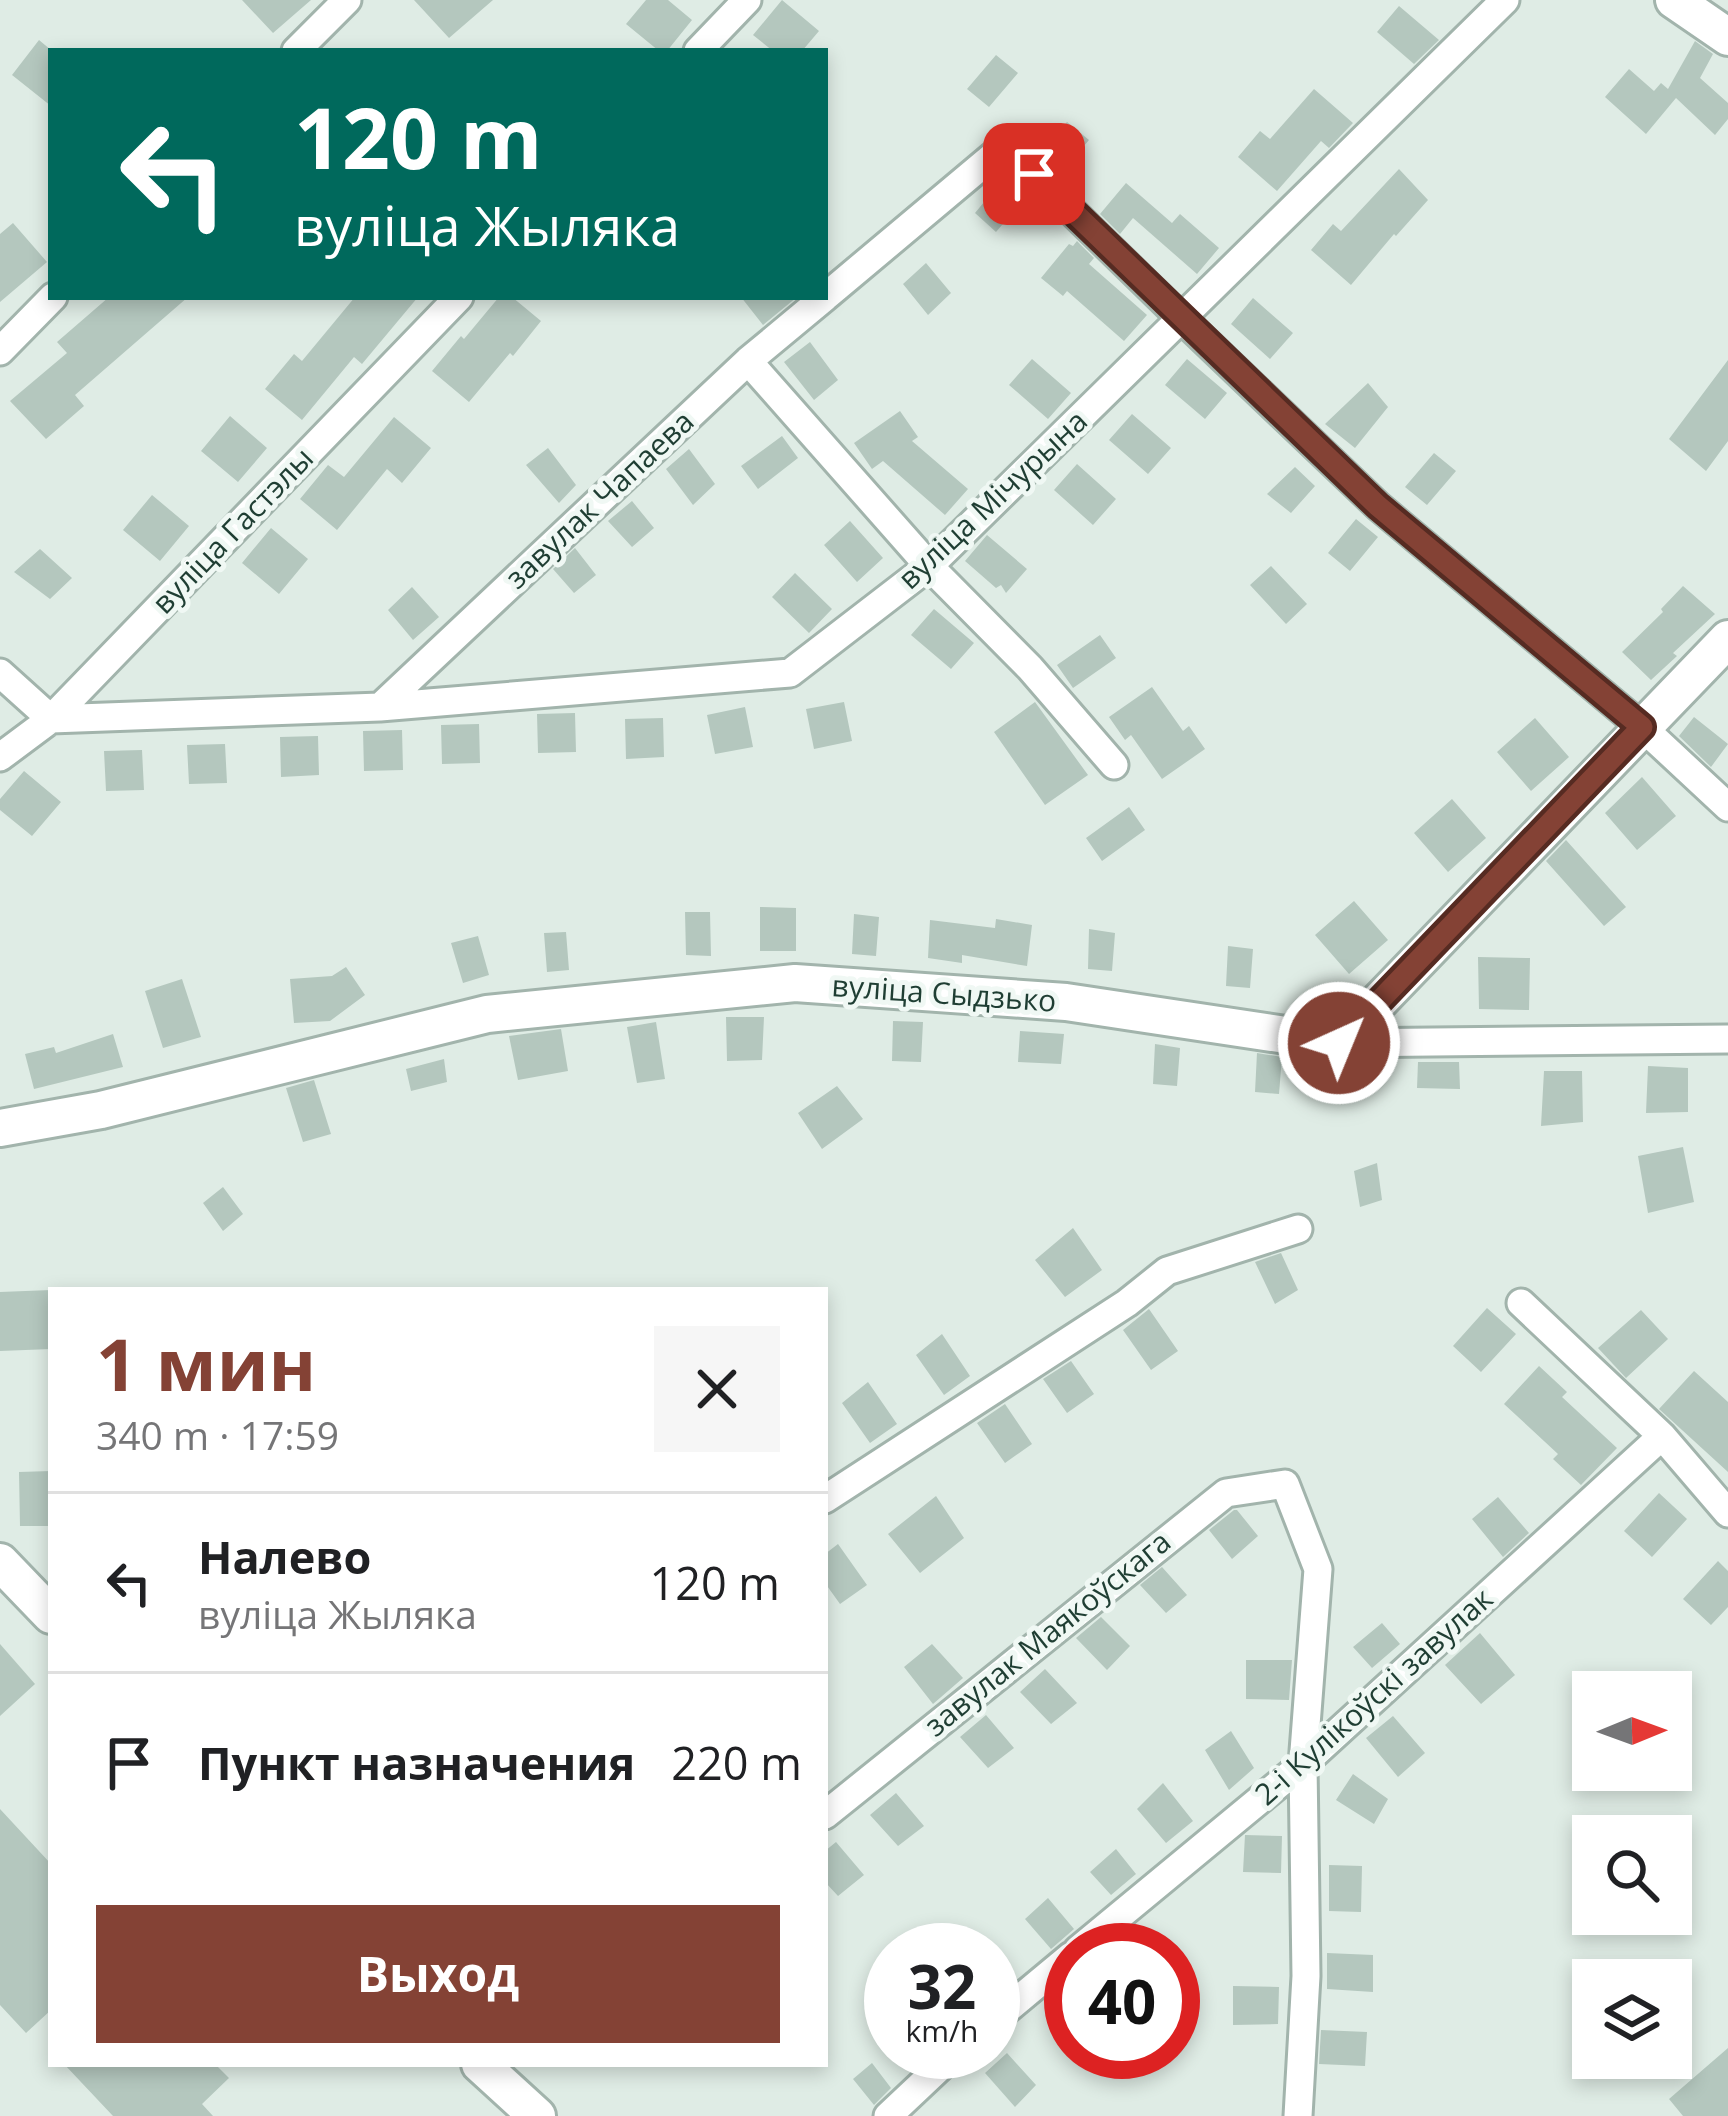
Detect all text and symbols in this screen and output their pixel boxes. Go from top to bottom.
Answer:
text: 120 m [294,79,542,194]
icon: left [96,96,252,252]
pin [983,123,1085,225]
icon: arrive [1001,141,1067,207]
text: вуліца Жыляка [294,188,680,262]
street label: вуліца Мічурына [888,400,1096,597]
street label: завулак Чапаева [496,401,702,597]
street label: вуліца Гастэлы [142,438,322,622]
street label: вуліца Сыдзько [830,964,1058,1021]
position arrow [1276,980,1402,1106]
text: 1 мин [96,1314,316,1412]
button: close [654,1326,780,1452]
text: 340 m · 17:59 [96,1408,339,1461]
street label: завулак Маякоўскага [915,1521,1179,1745]
text: Налево [198,1526,371,1587]
icon: left [96,1550,162,1616]
text: 120 m [649,1552,780,1613]
street label: 2-і Кулікоўскі завулак [1245,1578,1501,1814]
text: вуліца Жыляка [198,1587,477,1640]
north arrow [1572,1671,1692,1791]
map controls [1572,1671,1692,2079]
icon: arrive [96,1730,162,1796]
text: Пункт назначения [198,1732,635,1793]
text: 220 m [671,1732,802,1793]
button: search [1572,1815,1692,1935]
button: Выход [96,1905,780,2043]
speed limit sign: 40 [1044,1923,1200,2079]
text: 32 [908,1945,976,2027]
button: layers [1572,1959,1692,2079]
text: km/h [906,2010,978,2051]

